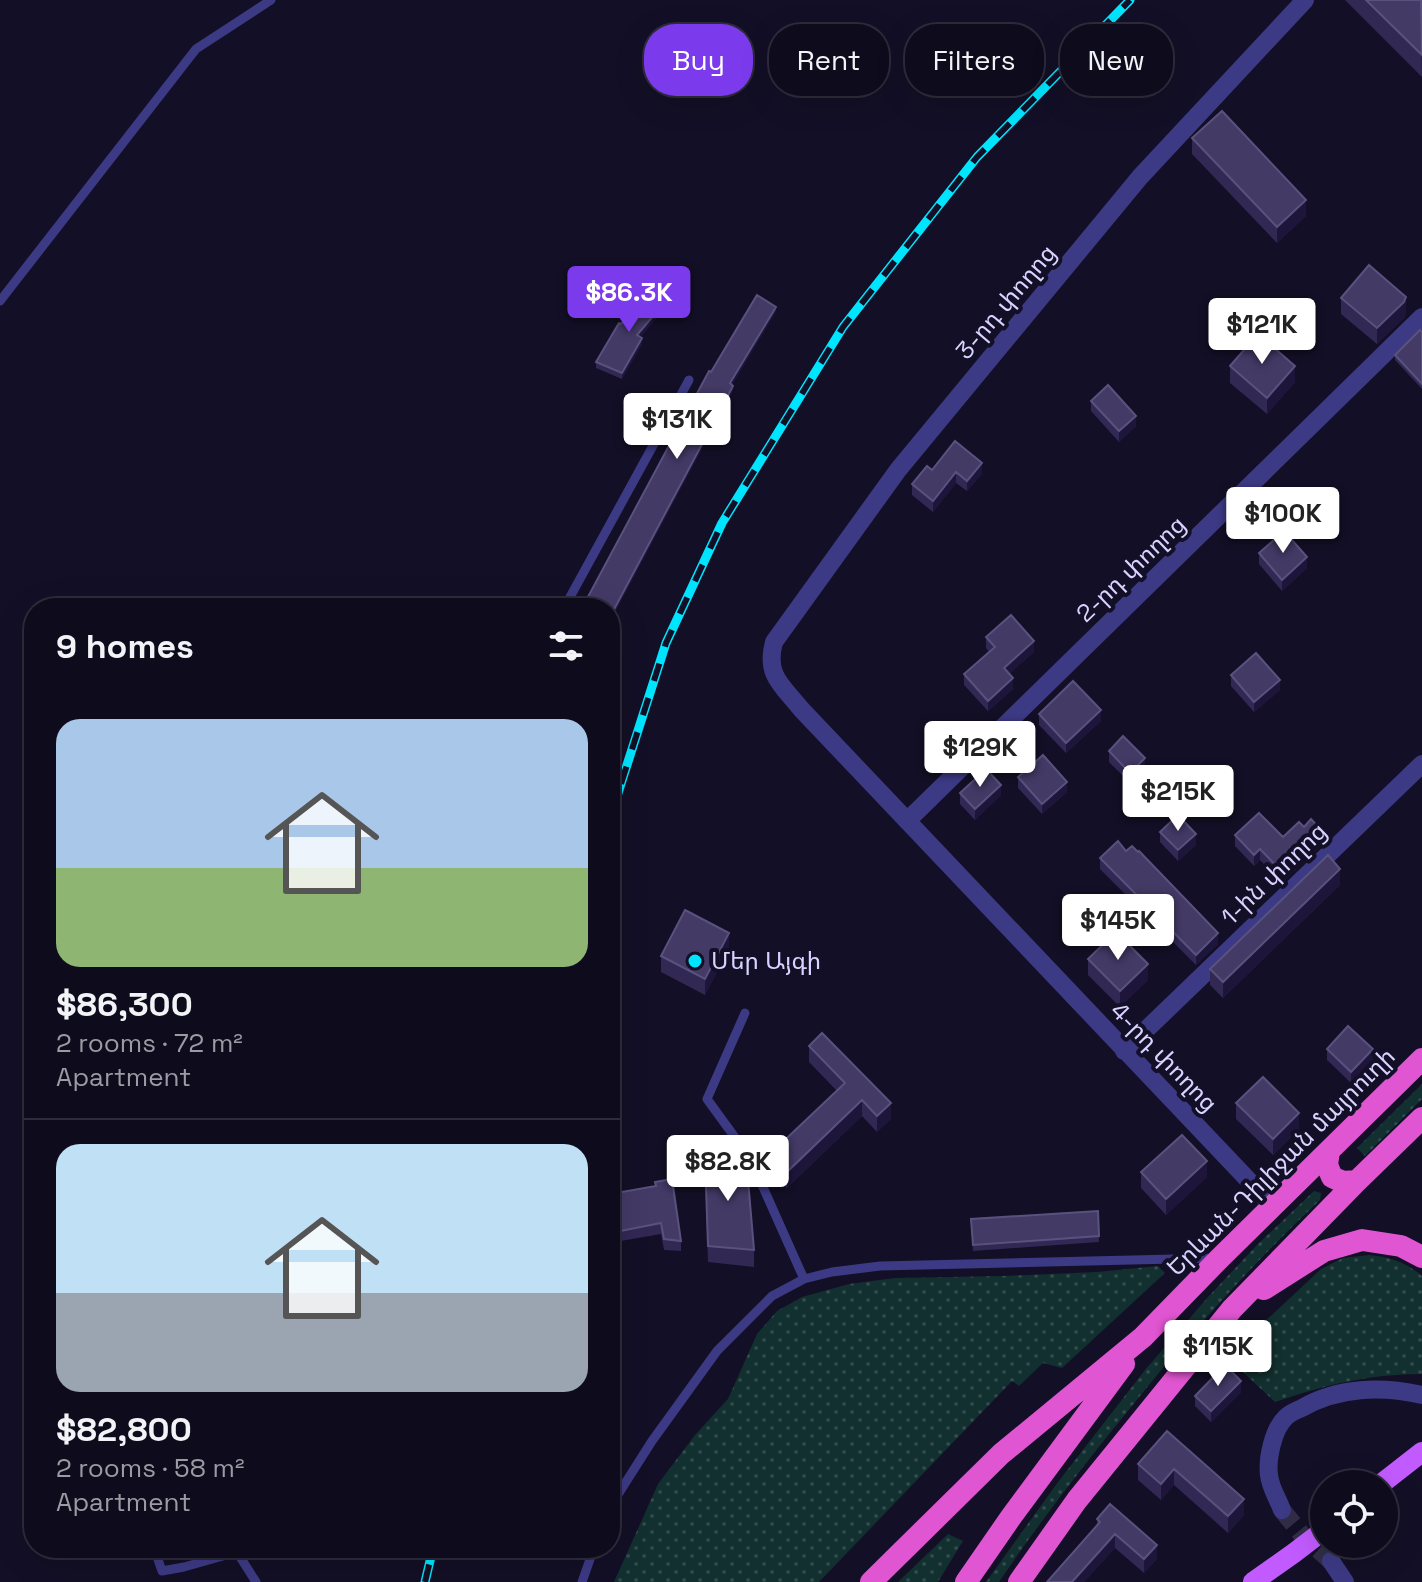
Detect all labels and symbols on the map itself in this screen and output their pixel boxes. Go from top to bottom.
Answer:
street label: 3-րդ փողոց [949,238,1063,365]
pin: $86.3K [564,266,694,334]
pin: $121K [1206,298,1318,366]
pin: $131K [621,393,733,461]
pin: $100K [1227,487,1339,555]
street label: 2-րդ փողոց [1069,509,1192,629]
pin: $129K [924,721,1036,789]
pin: $215K [1122,765,1234,833]
street label: 1-ին փողոց [1214,816,1333,932]
pin: $145K [1062,894,1174,962]
place label: Մեր Այգի [711,945,821,976]
marker: Մեր Այգի [686,952,704,970]
street label: 4-րդ փողոց [1104,995,1224,1118]
street label: Երևան-Դիլիջան մայրուղի [1160,1041,1401,1282]
pin: $82.8K [663,1135,793,1203]
pin: $115K [1162,1320,1274,1388]

